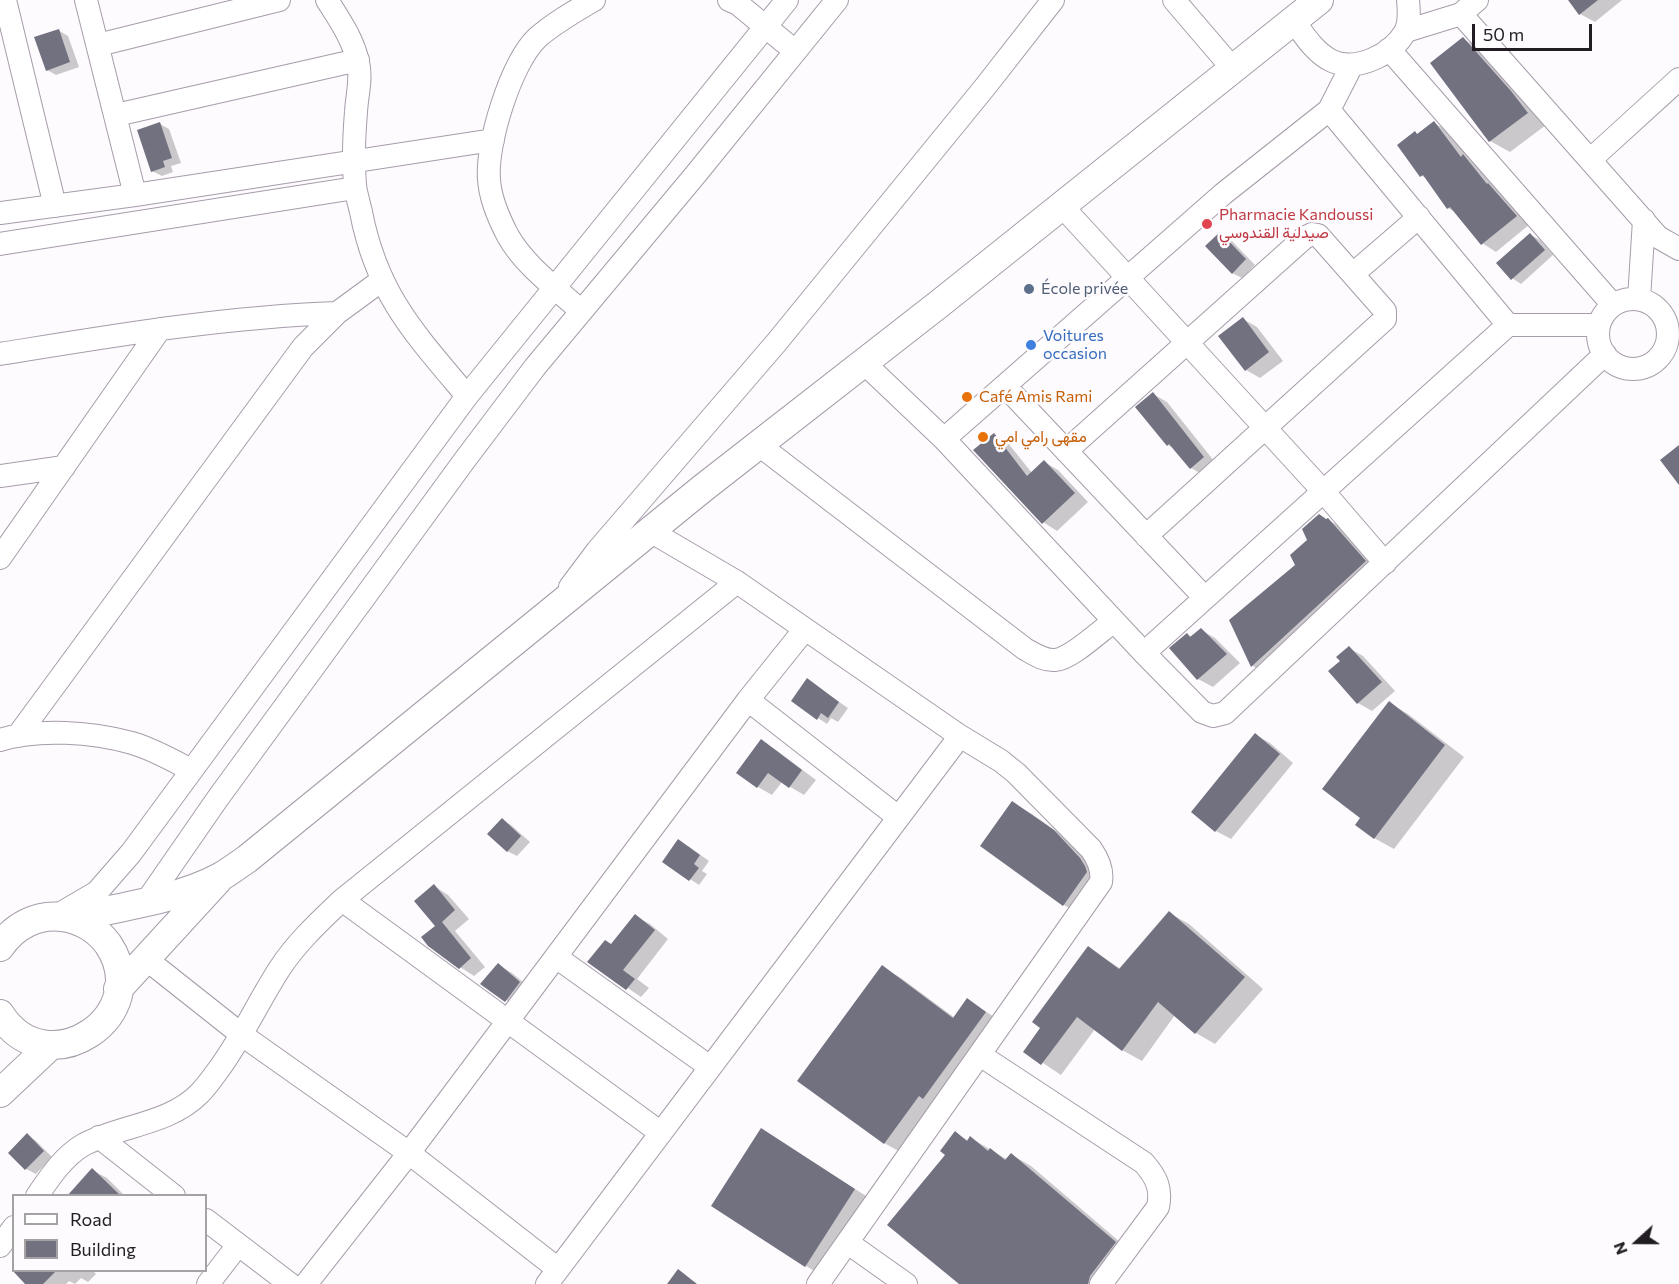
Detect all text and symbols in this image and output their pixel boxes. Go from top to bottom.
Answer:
scale bar [1475,12,1595,50]
text: 50 m [1483,23,1524,45]
place label: Pharmacie Kandoussi صيدلية القندوسي [1219,205,1373,243]
marker: Pharmacie Kandoussi صيدلية القندوسي [1200,217,1214,231]
place label: École privée [1041,279,1128,299]
marker: École privée [1022,282,1036,296]
place label: Voitures occasion [1043,326,1107,364]
marker: Voitures occasion [1024,338,1038,352]
place label: Café Amis Rami [979,387,1092,407]
marker: Café Amis Rami [960,390,974,404]
place label: مقهى رامي امي [995,427,1087,447]
marker: مقهى رامي امي [976,430,990,444]
legend [12,1194,207,1272]
text: Road [70,1208,112,1230]
north arrow [1607,1212,1667,1272]
text: Building [70,1238,136,1260]
text: N [1609,1240,1631,1258]

